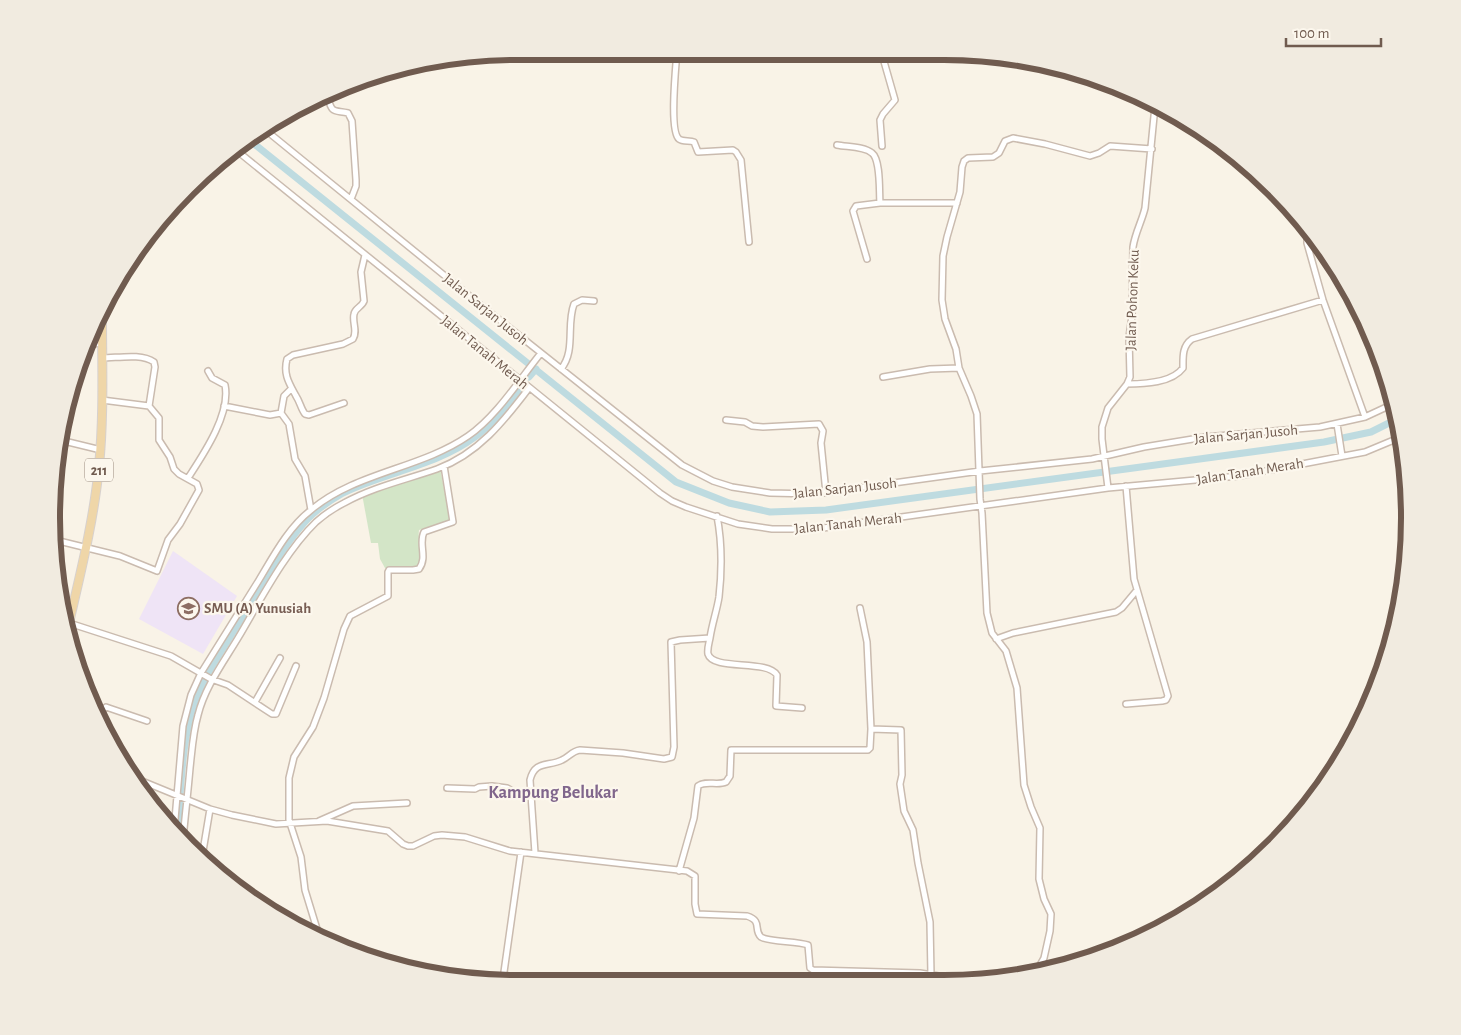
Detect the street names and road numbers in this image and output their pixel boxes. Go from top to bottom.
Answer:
street label: Jalan Pohon Keku [1123,249,1142,351]
street label: Jalan Sarjan Jusoh [440,271,531,348]
street label: Jalan Tanah Merah [438,313,531,392]
street label: Jalan Sarjan Jusoh [1193,422,1299,447]
street label: Jalan Tanah Merah [1196,456,1305,487]
road number: 211 [85,458,113,482]
street label: Jalan Sarjan Jusoh [792,476,898,501]
street label: Jalan Tanah Merah [794,510,903,537]

